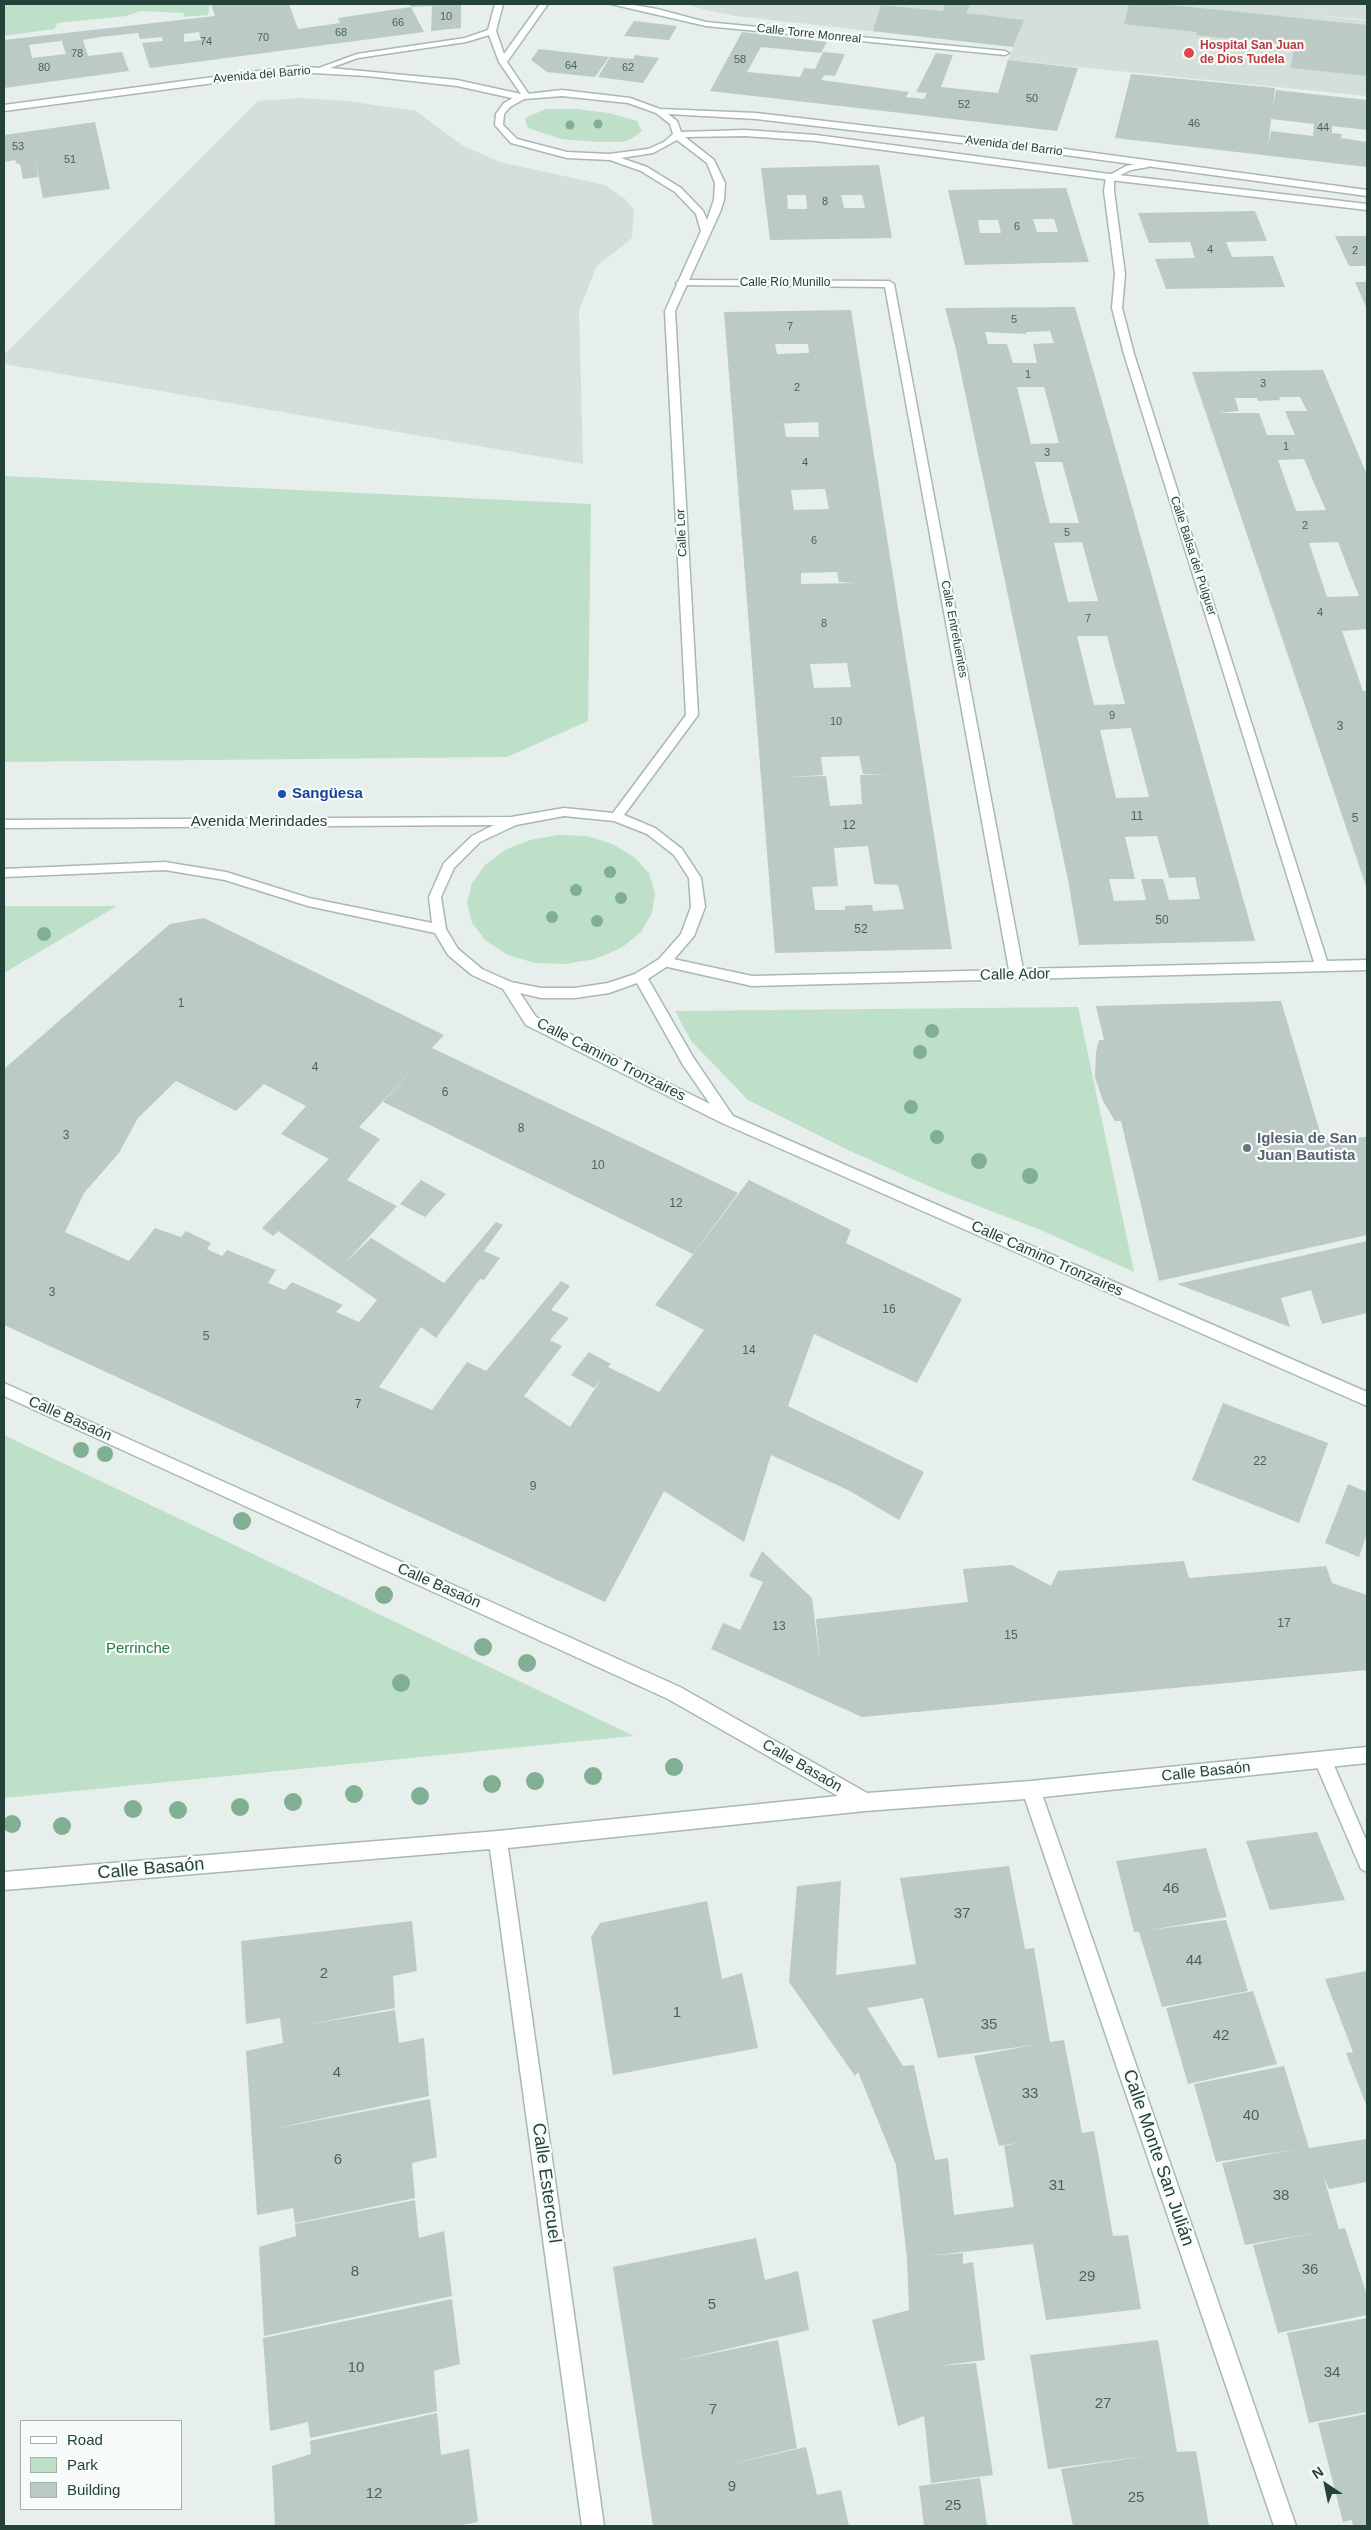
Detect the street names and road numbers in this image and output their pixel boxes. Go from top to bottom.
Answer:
street label: Calle Torre Monreal [756,21,862,47]
street label: Avenida del Barrio [213,64,311,86]
street label: Avenida del Barrio [965,133,1063,159]
street label: Calle Río Munillo [740,276,830,290]
street label: Calle Balsa del Pulguer [1167,494,1219,618]
street label: Calle Lor [674,509,690,557]
street label: Calle Entrefuentes [938,579,970,679]
street label: Avenida Merindades [191,813,327,831]
street label: Calle Ador [980,965,1050,985]
street label: Calle Camino Tronzaires [534,1015,688,1105]
street label: Calle Camino Tronzaires [968,1217,1126,1301]
street label: Calle Basaón [26,1393,114,1445]
street label: Calle Basaón [395,1560,483,1612]
street label: Calle Basaón [759,1736,845,1796]
street label: Calle Basaón [1161,1758,1251,1786]
street label: Calle Basaón [97,1854,205,1884]
street label: Calle Monte San Julián [1118,2067,1198,2249]
street label: Calle Estercuel [527,2122,565,2244]

